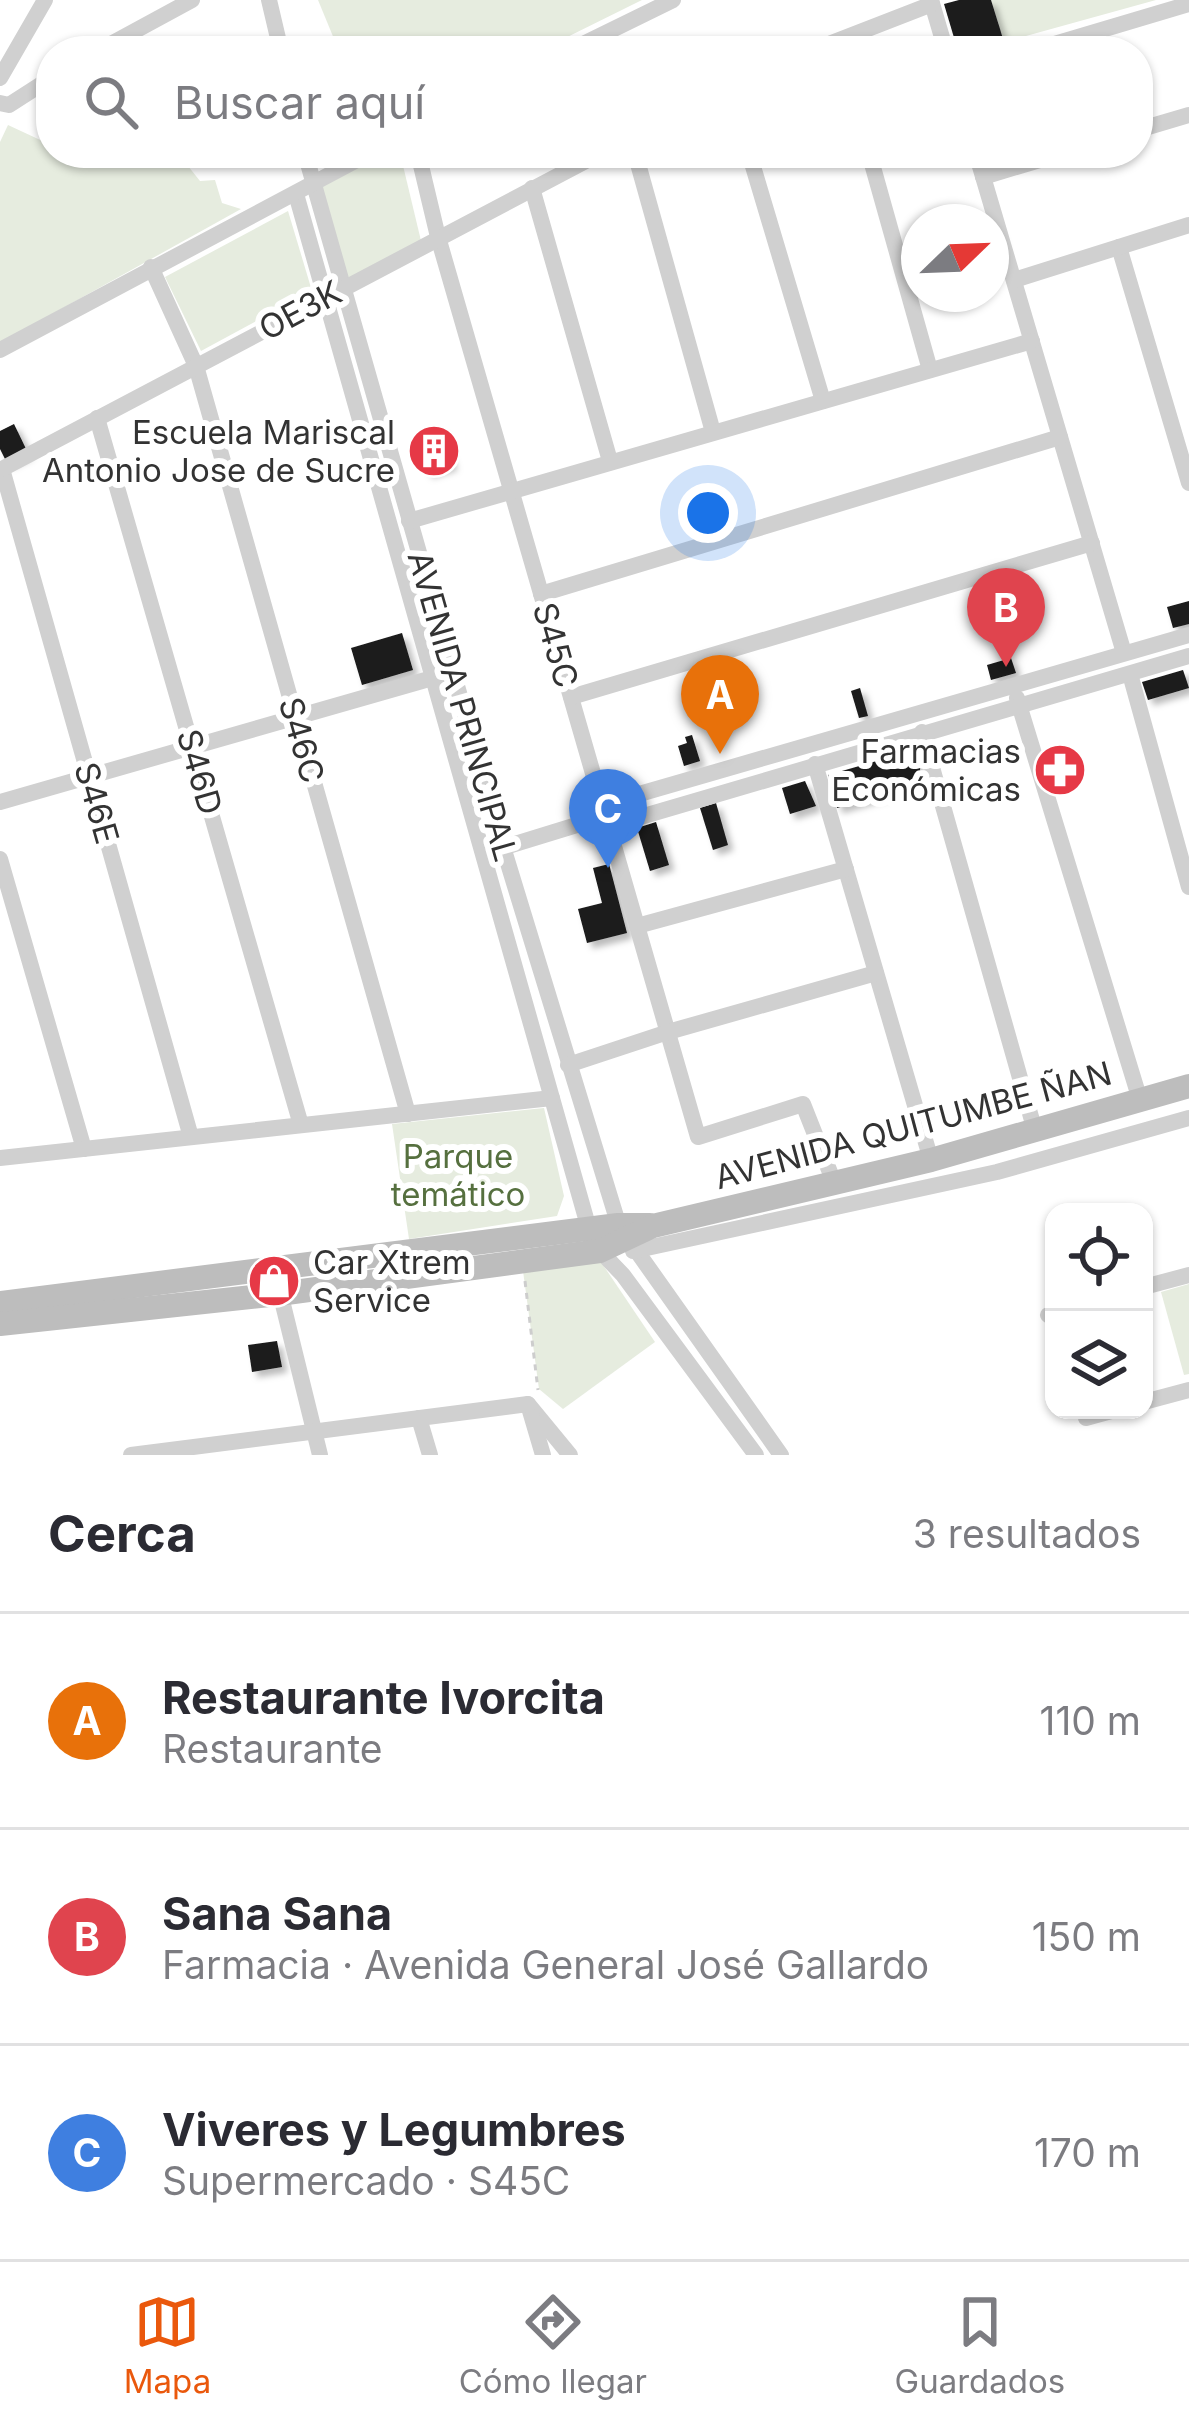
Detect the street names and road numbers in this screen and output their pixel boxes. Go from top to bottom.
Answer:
street label: OE3K [252,272,348,348]
street label: AVENIDA PRINCIPAL [400,546,526,866]
street label: S45C [525,598,587,692]
street label: S46C [271,693,333,787]
street label: S46D [169,725,231,819]
street label: S46E [66,758,128,848]
street label: AVENIDA QUITUMBE ÑAN [710,1053,1116,1197]

